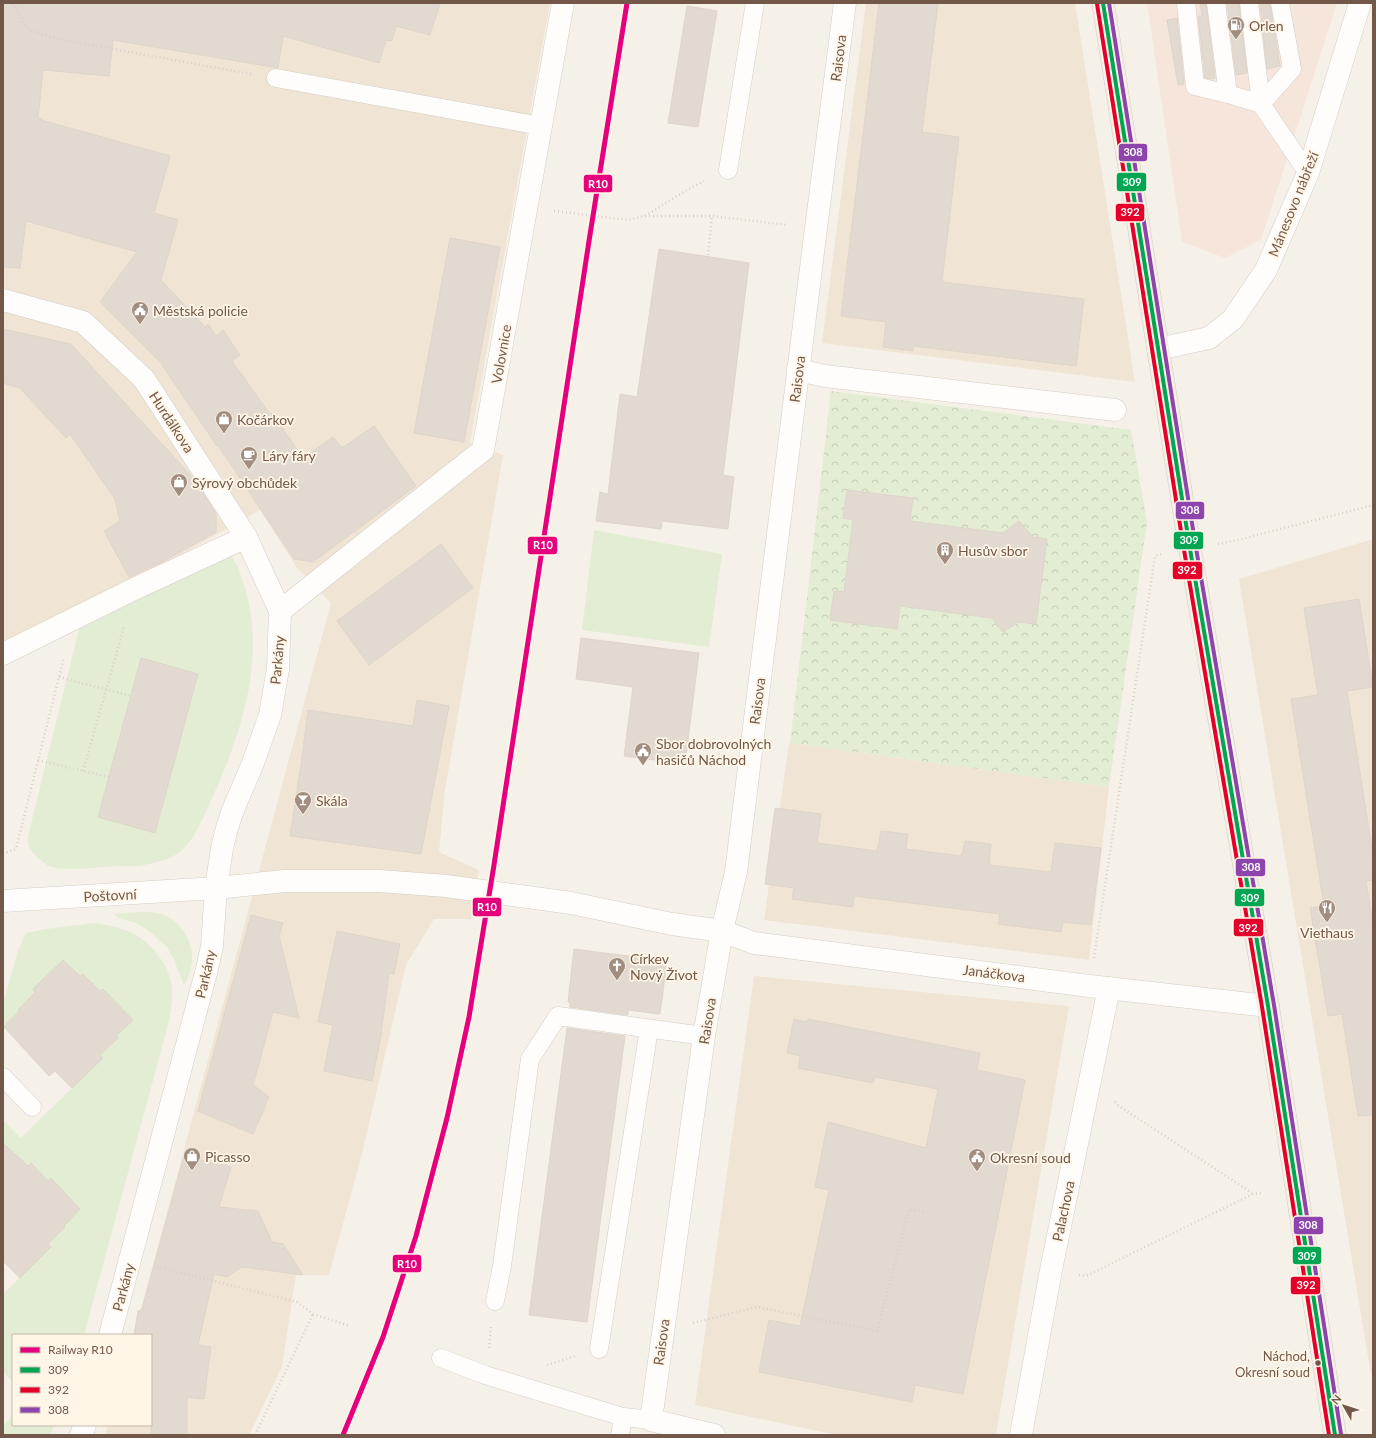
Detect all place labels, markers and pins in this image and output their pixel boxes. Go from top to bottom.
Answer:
fuel station icon: Orlen [1226,15,1246,40]
place label: Orlen [1249,17,1284,34]
public building icon: Městská policie [130,300,150,325]
place label: Městská policie [153,302,248,319]
shop icon: Kočárkov [214,409,234,434]
place label: Kočárkov [237,411,295,428]
cafe icon: Láry fáry [239,445,259,470]
place label: Láry fáry [262,447,317,464]
shop icon: Sýrový obchůdek [169,472,189,497]
place label: Sýrový obchůdek [192,474,298,491]
building icon: Husův sbor [935,540,955,565]
place label: Husův sbor [958,542,1028,559]
place label: Sbor dobrovolných hasičů Náchod [656,735,771,768]
public building icon: Sbor dobrovolných hasičů Náchod [633,741,653,766]
bar icon: Skála [293,790,313,815]
place label: Skála [316,792,348,809]
restaurant icon: Viethaus [1317,898,1337,923]
place label: Viethaus [1300,924,1354,941]
place label: Církev Nový Život [630,950,698,983]
church icon: Církev Nový Život [607,956,627,981]
shop icon: Picasso [182,1146,202,1171]
public building icon: Okresní soud [967,1147,987,1172]
place label: Picasso [205,1148,250,1165]
place label: Okresní soud [990,1149,1071,1166]
place label: Náchod, Okresní soud [1235,1348,1310,1380]
marker: Náchod, Okresní soud [1313,1358,1323,1368]

